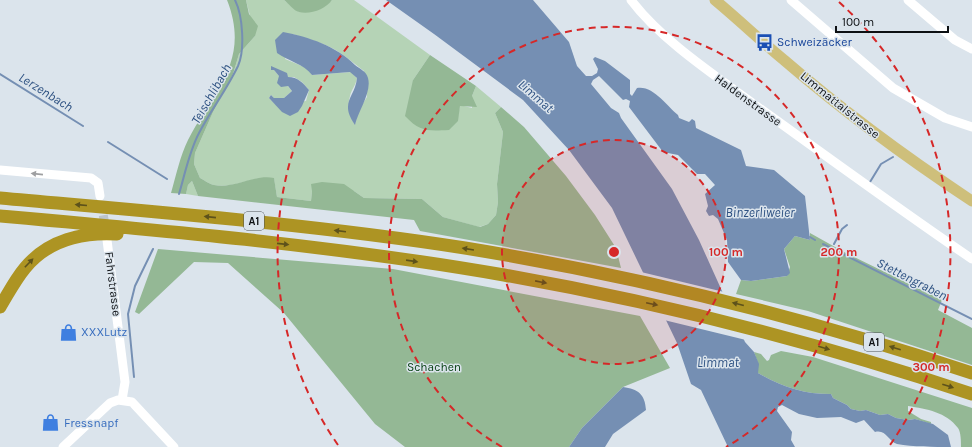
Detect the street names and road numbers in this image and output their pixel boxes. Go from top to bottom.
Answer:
street label: Limmattalstrasse [798,69,882,141]
street label: Haldenstrasse [712,71,784,129]
road number: A1 [244,212,264,230]
street label: Fahrstrasse [102,251,124,317]
road number: A1 [864,333,884,351]

